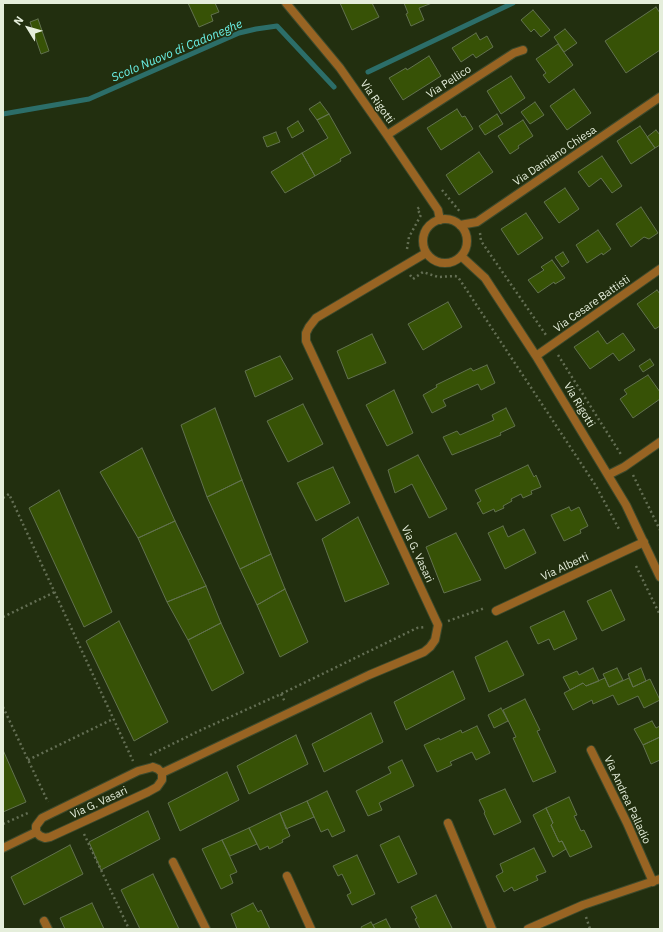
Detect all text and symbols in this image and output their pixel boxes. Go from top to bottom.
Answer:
north arrow [8,8,48,48]
text: N [10,13,26,28]
water label: Scolo Nuovo di Cadoneghe [109,17,245,85]
street label: Via Pellico [424,63,474,101]
street label: Via Rigotti [357,78,397,126]
street label: Via Damiano Chiesa [511,123,599,189]
street label: Via Cesare Battisti [551,273,633,335]
street label: Via Rigotti [560,380,598,430]
street label: Via G. Vasari [398,523,436,585]
street label: Via Alberti [539,550,591,584]
street label: Via Andrea Palladio [601,754,653,846]
street label: Via G. Vasari [68,784,130,822]

